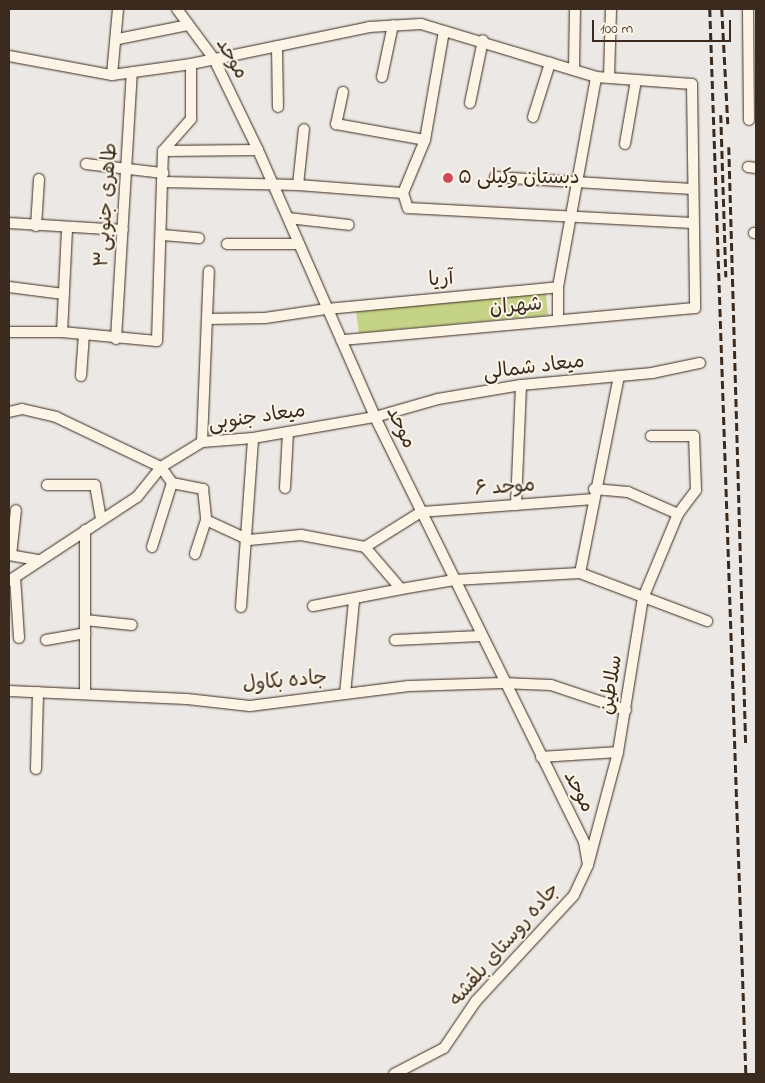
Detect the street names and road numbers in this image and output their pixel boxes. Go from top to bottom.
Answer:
street label: موحد [210,34,252,84]
street label: طاهری جنوبی۳ [91,142,123,268]
street label: آریا [427,267,455,293]
street label: شهران [489,293,543,321]
street label: میعاد شمالی [482,350,586,386]
street label: میعاد جنوبی [207,399,307,437]
street label: موحد [380,403,420,453]
street label: موحد ۶ [474,474,536,502]
street label: سلاطین [595,653,629,717]
street label: جاده بکاول [242,666,328,698]
street label: موحد [557,767,599,817]
street label: جاده روستای بلقشه [445,878,565,1012]

